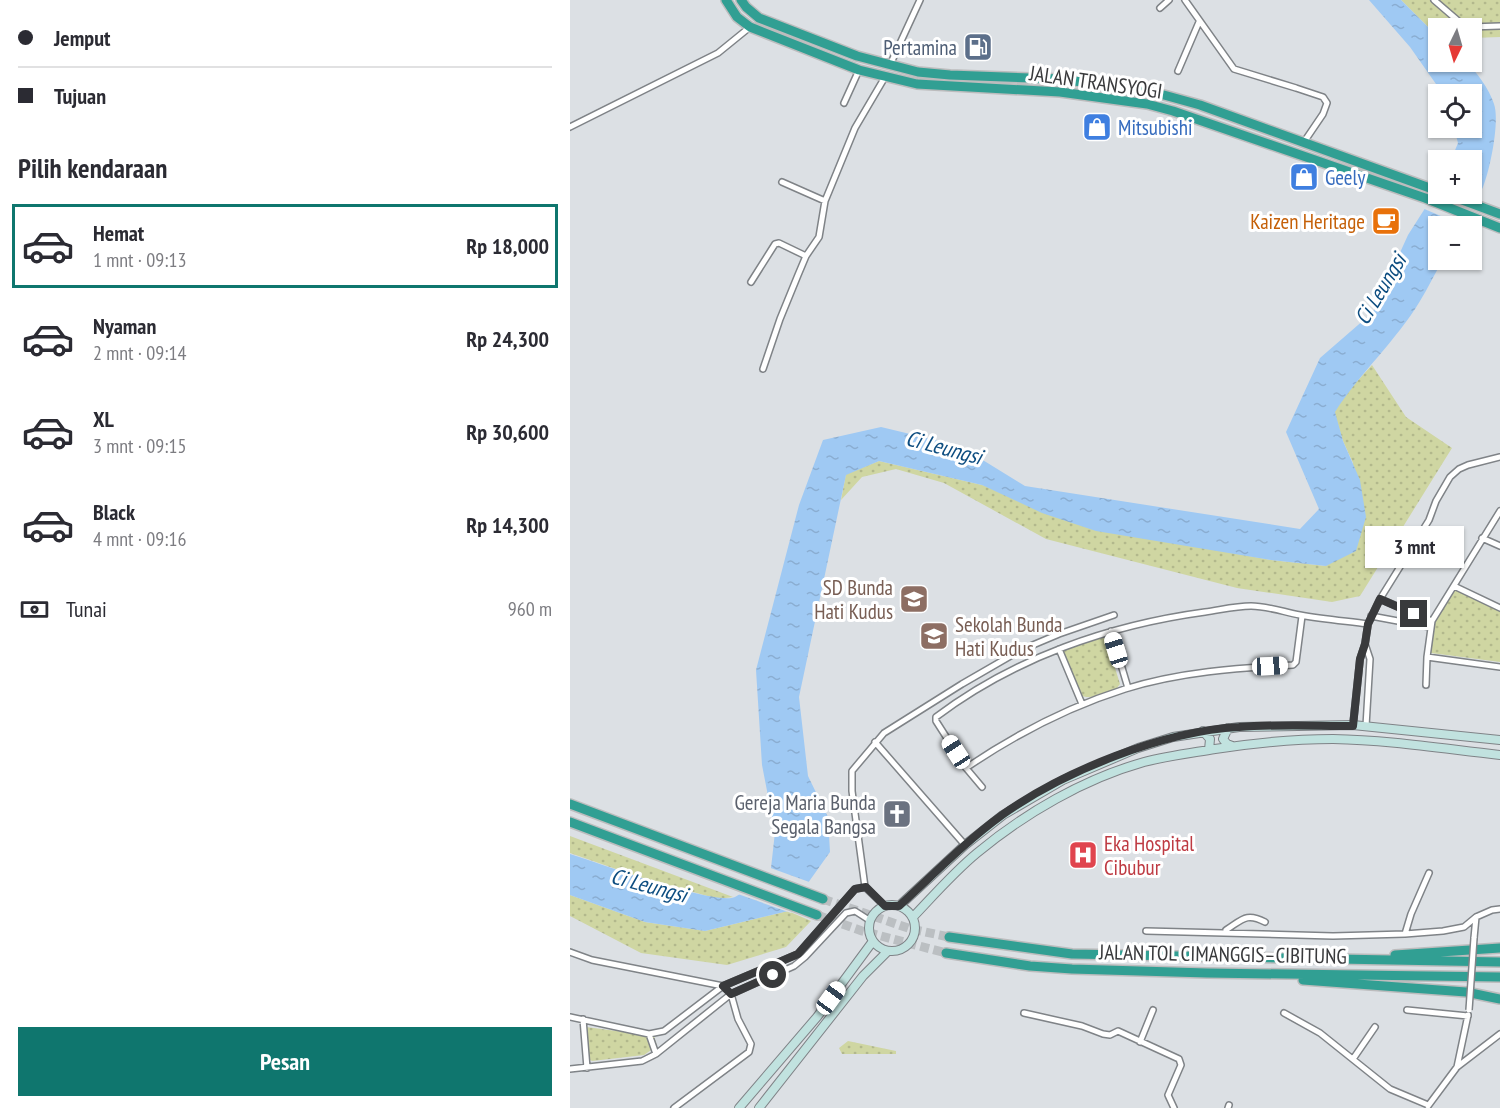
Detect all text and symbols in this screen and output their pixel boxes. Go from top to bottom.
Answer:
north arrow [1428,18,1482,72]
map controls [1428,18,1482,270]
text: Jemput [54,24,110,52]
fuel station icon: Pertamina [962,31,994,63]
place label: Pertamina [883,34,957,61]
street label: JALAN TRANSYOGI [1027,59,1164,105]
text: Tujuan [54,82,106,110]
button: locate [1428,84,1482,138]
shop icon: Mitsubishi [1081,111,1113,143]
place label: Mitsubishi [1118,114,1193,141]
button: + [1428,150,1482,204]
text: Pilih kendaraan [18,151,167,185]
shop icon: Geely [1288,161,1320,193]
place label: Geely [1325,164,1365,191]
cafe icon: Kaizen Heritage [1370,205,1402,237]
place label: Kaizen Heritage [1250,208,1365,235]
button: − [1428,216,1482,270]
icon: car [21,219,75,273]
text: Hemat [93,219,144,247]
text: Rp 18,000 [466,232,549,260]
water label: Ci Leungsi [1348,246,1414,330]
text: 1 mnt · 09:13 [93,247,186,273]
icon: car [21,312,75,366]
text: Nyaman [93,312,156,340]
text: Rp 24,300 [466,325,549,353]
text: 2 mnt · 09:14 [93,340,186,366]
icon: car [21,405,75,459]
text: XL [93,405,114,433]
text: Rp 30,600 [466,418,549,446]
water label: Ci Leungsi [903,423,988,471]
text: 3 mnt · 09:15 [93,433,186,459]
icon: car [21,498,75,552]
text: Black [93,498,135,526]
text: Rp 14,300 [466,511,549,539]
text: 4 mnt · 09:16 [93,526,186,552]
callout: 3 mnt [1364,527,1464,569]
text: 3 mnt [1394,534,1435,560]
place label: SD Bunda Hati Kudus [814,574,893,625]
school or university icon: SD Bunda Hati Kudus [898,583,930,615]
icon: cash [18,593,51,626]
text: Tunai [66,595,107,623]
text: 960 m [508,596,552,622]
route end [1400,600,1427,627]
place label: Sekolah Bunda Hati Kudus [955,611,1062,662]
school or university icon: Sekolah Bunda Hati Kudus [918,620,950,652]
car [1102,630,1130,670]
car [1252,656,1288,676]
car [939,732,973,772]
place label: Gereja Maria Bunda Segala Bangsa [735,789,876,840]
church icon: Gereja Maria Bunda Segala Bangsa [881,798,913,830]
place label: Eka Hospital Cibubur [1104,830,1194,881]
hospital icon: Eka Hospital Cibubur [1067,839,1099,871]
water label: Ci Leungsi [608,861,693,909]
street label: JALAN TOL CIMANGGIS–CIBITUNG [1098,938,1347,970]
route start [759,961,786,988]
car [813,978,849,1018]
button: Pesan [18,1027,552,1096]

